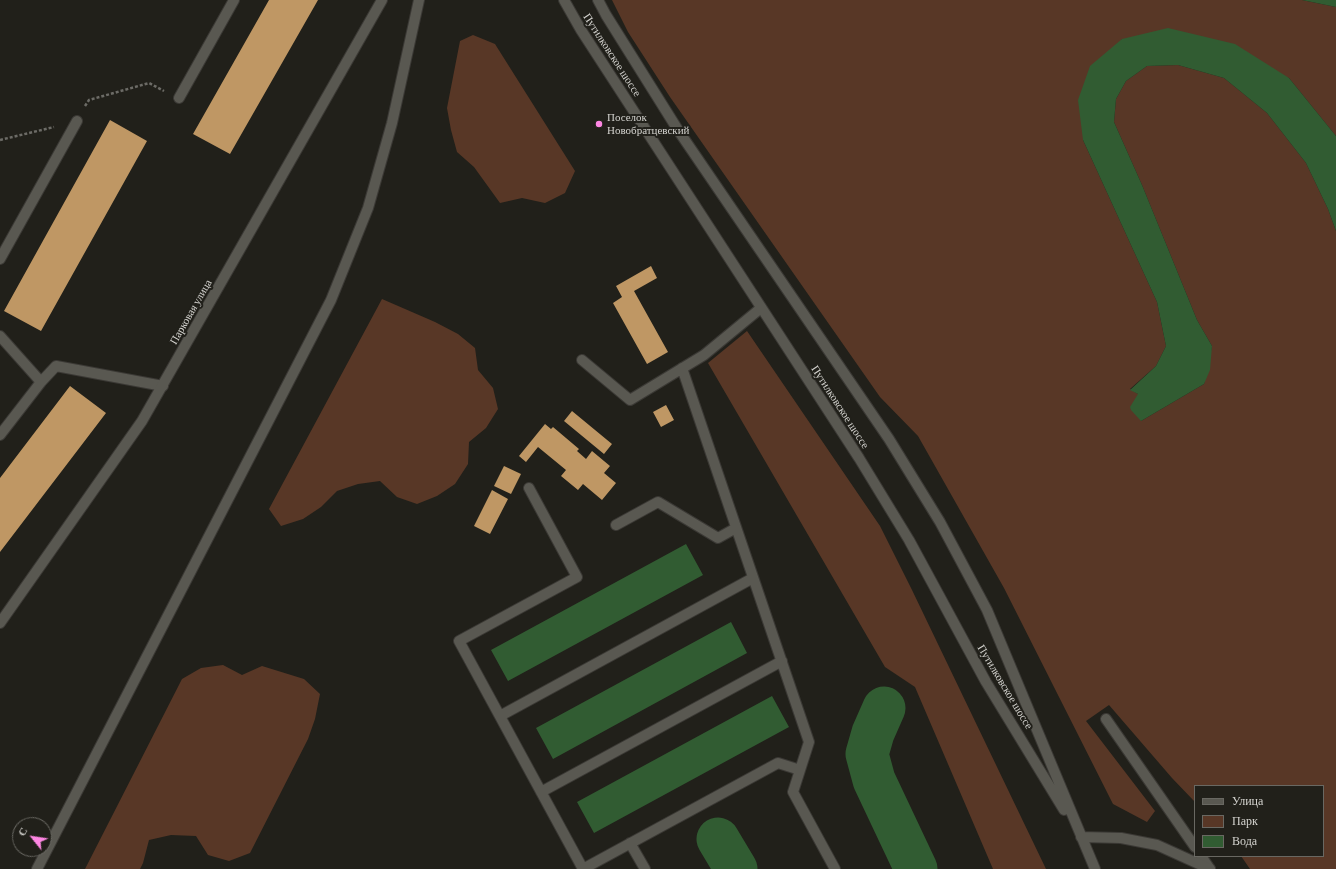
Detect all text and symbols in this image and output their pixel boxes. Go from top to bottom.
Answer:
street label: Путилковское шоссе [580,11,644,99]
place label: Поселок Новобратцевский [607,111,689,137]
marker: Поселок Новобратцевский [594,119,604,129]
street label: Парковая улица [167,277,215,347]
street label: Путилковское шоссе [808,363,872,451]
street label: Путилковское шоссе [975,642,1035,732]
legend [1194,785,1324,857]
text: Улица [1232,794,1263,808]
text: Парк [1232,814,1258,828]
north arrow [12,817,52,857]
text: С [15,825,30,838]
text: Вода [1232,834,1257,848]

